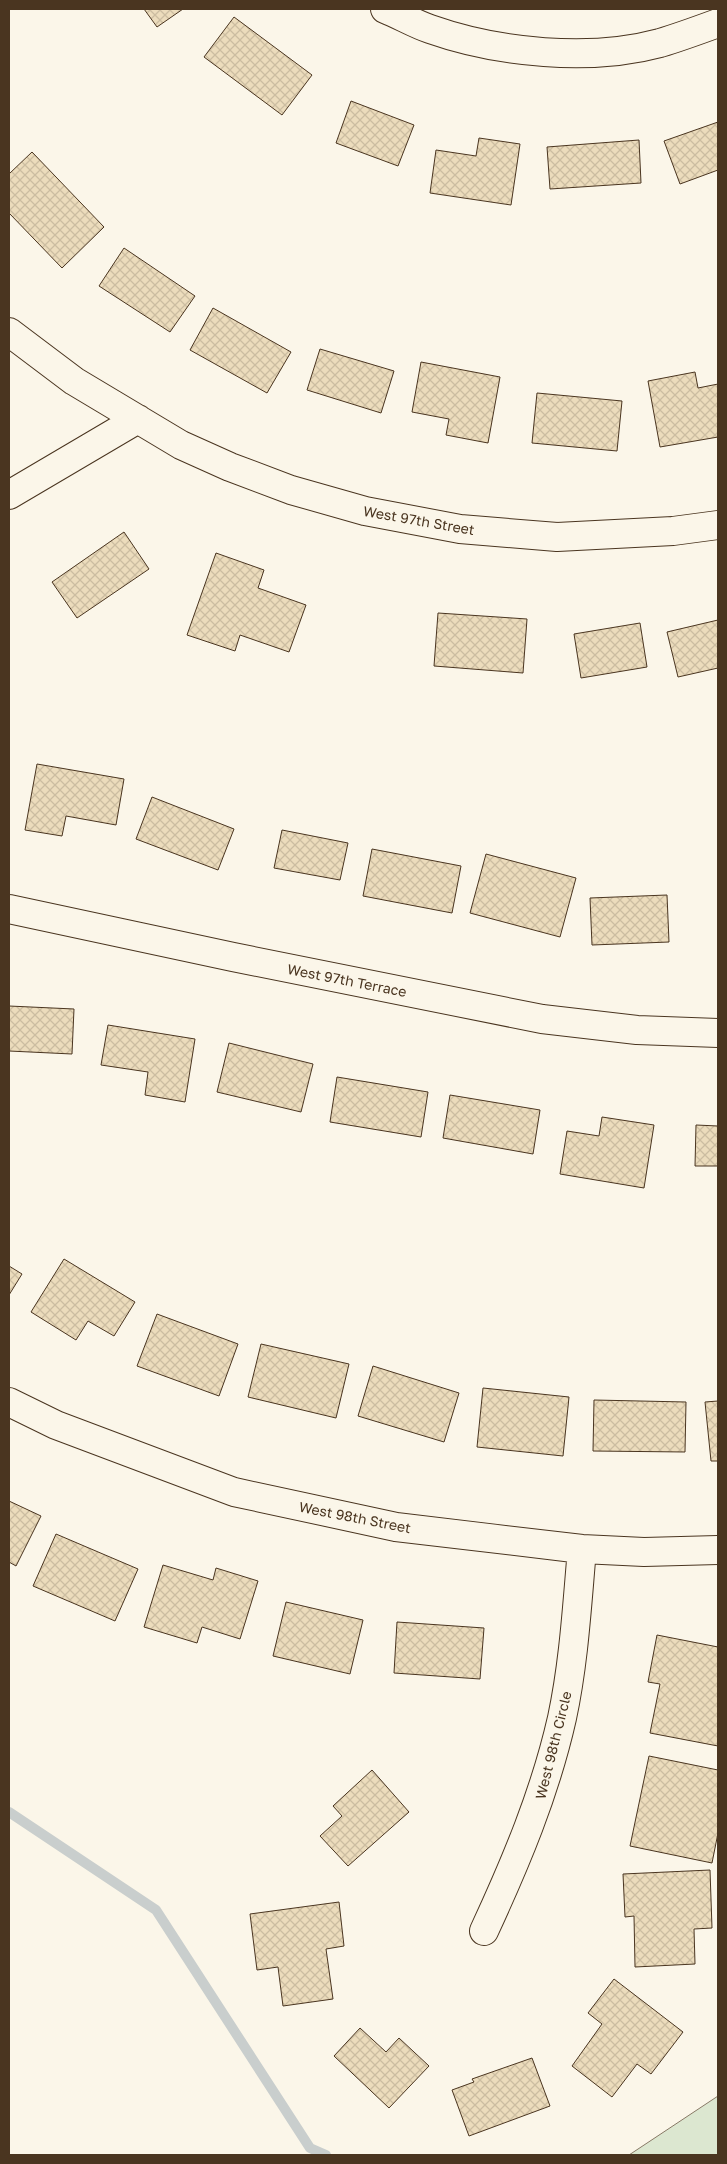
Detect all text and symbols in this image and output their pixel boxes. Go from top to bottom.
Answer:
street label: West 97th Street [362,502,476,538]
street label: West 97th Terrace [286,960,408,1000]
street label: West 98th Street [298,1498,412,1536]
street label: West 98th Circle [531,1689,575,1801]

